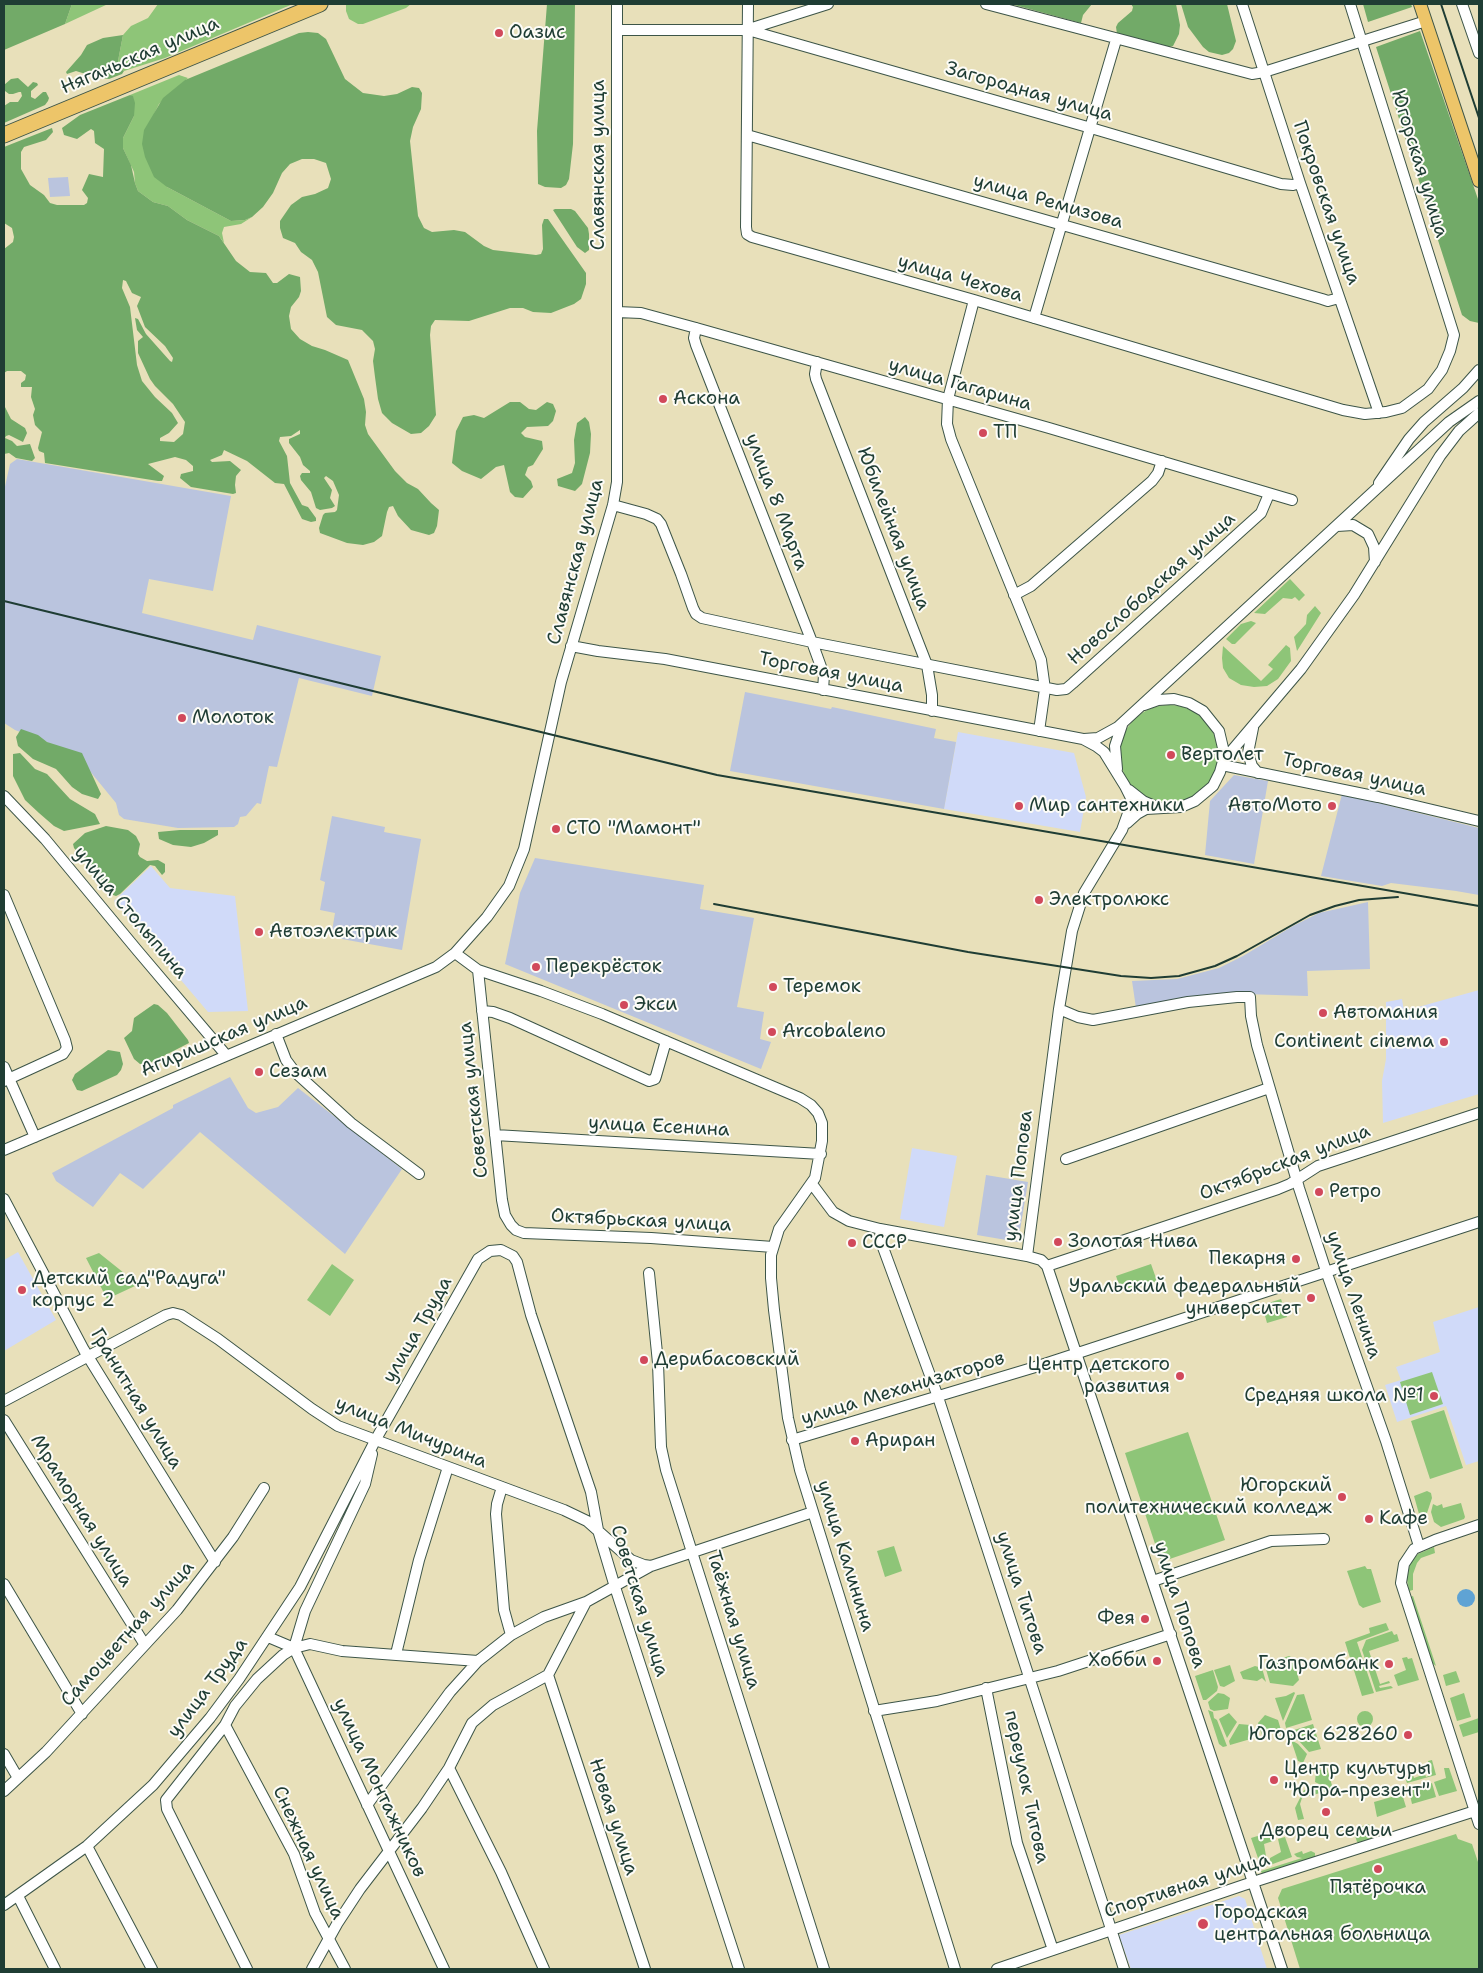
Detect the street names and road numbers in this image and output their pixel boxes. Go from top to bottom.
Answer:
street label: Няганьская улица [58,12,222,100]
street label: Загородная улица [943,57,1115,127]
street label: Славянская улица [588,80,610,250]
street label: Югорская улица [1386,87,1452,241]
street label: Покровская улица [1287,118,1365,288]
street label: улица Ремизова [970,170,1126,234]
street label: улица Чехова [895,250,1025,308]
street label: улица Гагарина [886,354,1034,416]
street label: улица 8 Марта [739,430,813,574]
street label: Юбилейная улица [851,444,935,614]
street label: Славянская улица [543,477,609,647]
street label: Новослободская улица [1064,508,1240,670]
street label: Торговая улица [757,648,905,698]
street label: Торговая улица [1280,749,1428,801]
street label: улица Столыпина [68,842,192,984]
street label: Агиришская улица [137,992,311,1082]
street label: Советская улица [454,1021,494,1179]
street label: улица Попова [1000,1109,1038,1243]
street label: улица Есенина [588,1112,730,1142]
street label: Октябрьская улица [1197,1120,1373,1206]
street label: Октябрьская улица [550,1205,732,1237]
street label: улица Ленина [1321,1228,1385,1362]
street label: улица Труда [378,1273,458,1387]
street label: Гранитная улица [85,1325,187,1473]
street label: улица Механизаторов [799,1347,1007,1431]
street label: улица Мичурина [332,1392,490,1474]
street label: Мраморная улица [25,1431,137,1591]
street label: улица Калинина [811,1478,879,1634]
street label: Советская улица [605,1523,673,1679]
street label: улица Титова [990,1529,1052,1657]
street label: улица Попова [1148,1539,1210,1671]
street label: Таёжная улица [701,1548,765,1692]
street label: Самоцветная улица [57,1556,199,1712]
street label: улица Труда [163,1634,253,1742]
street label: улица Монтажников [327,1695,431,1881]
street label: переулок Титова [999,1708,1053,1866]
street label: Новая улица [583,1756,643,1878]
street label: Снежная улица [267,1783,349,1923]
street label: Спортивная улица [1101,1848,1273,1924]

